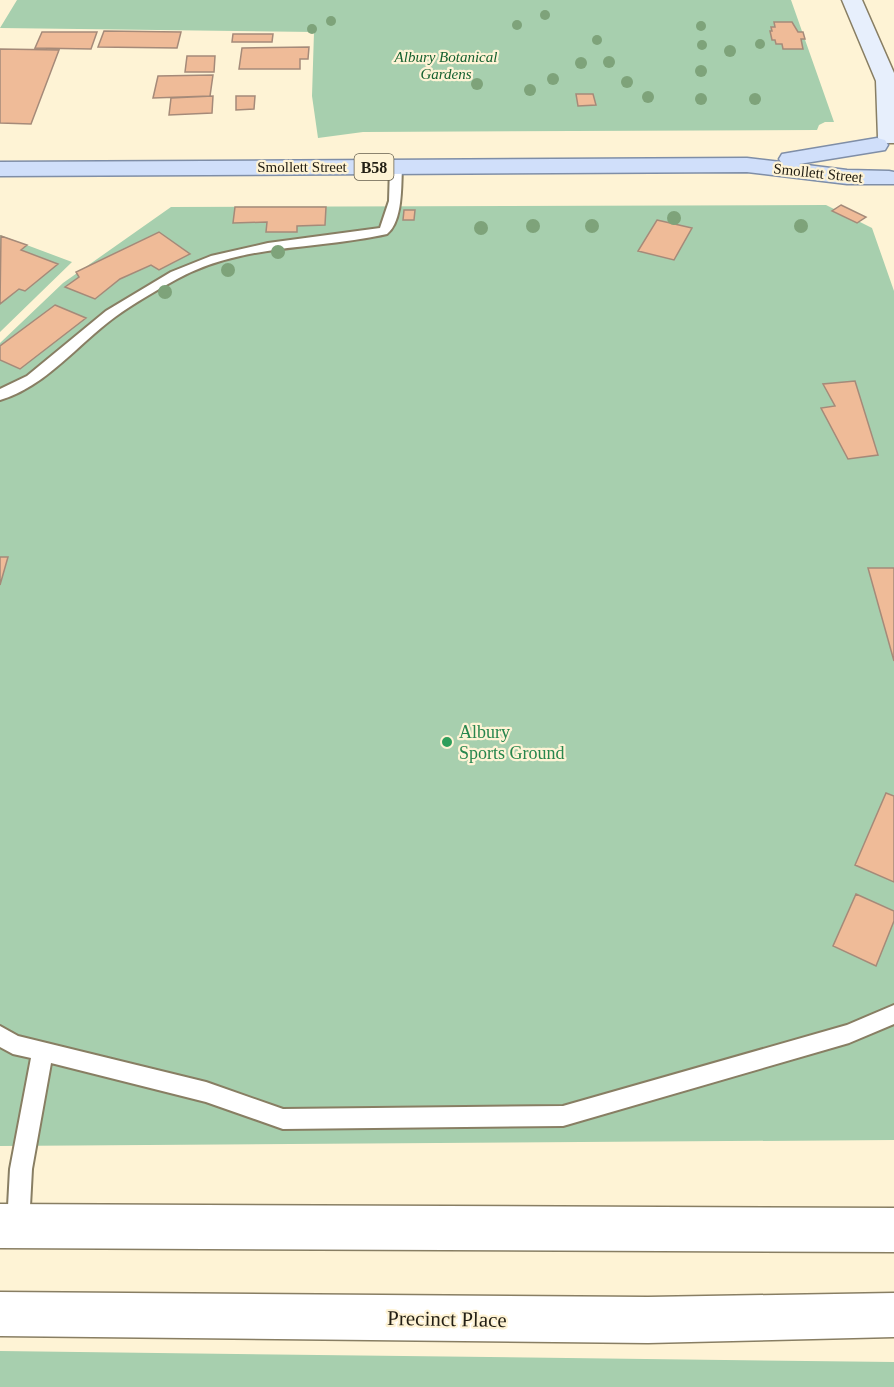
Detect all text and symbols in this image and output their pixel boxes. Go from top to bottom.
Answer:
park label: Albury Botanical Gardens [394,49,497,82]
road number: B58 [354,154,394,180]
street label: Smollett Street [257,159,348,175]
street label: Smollett Street [773,160,864,186]
place label: Albury Sports Ground [459,722,565,763]
marker: Albury Sports Ground [440,735,454,749]
street label: Precinct Place [387,1306,507,1332]

